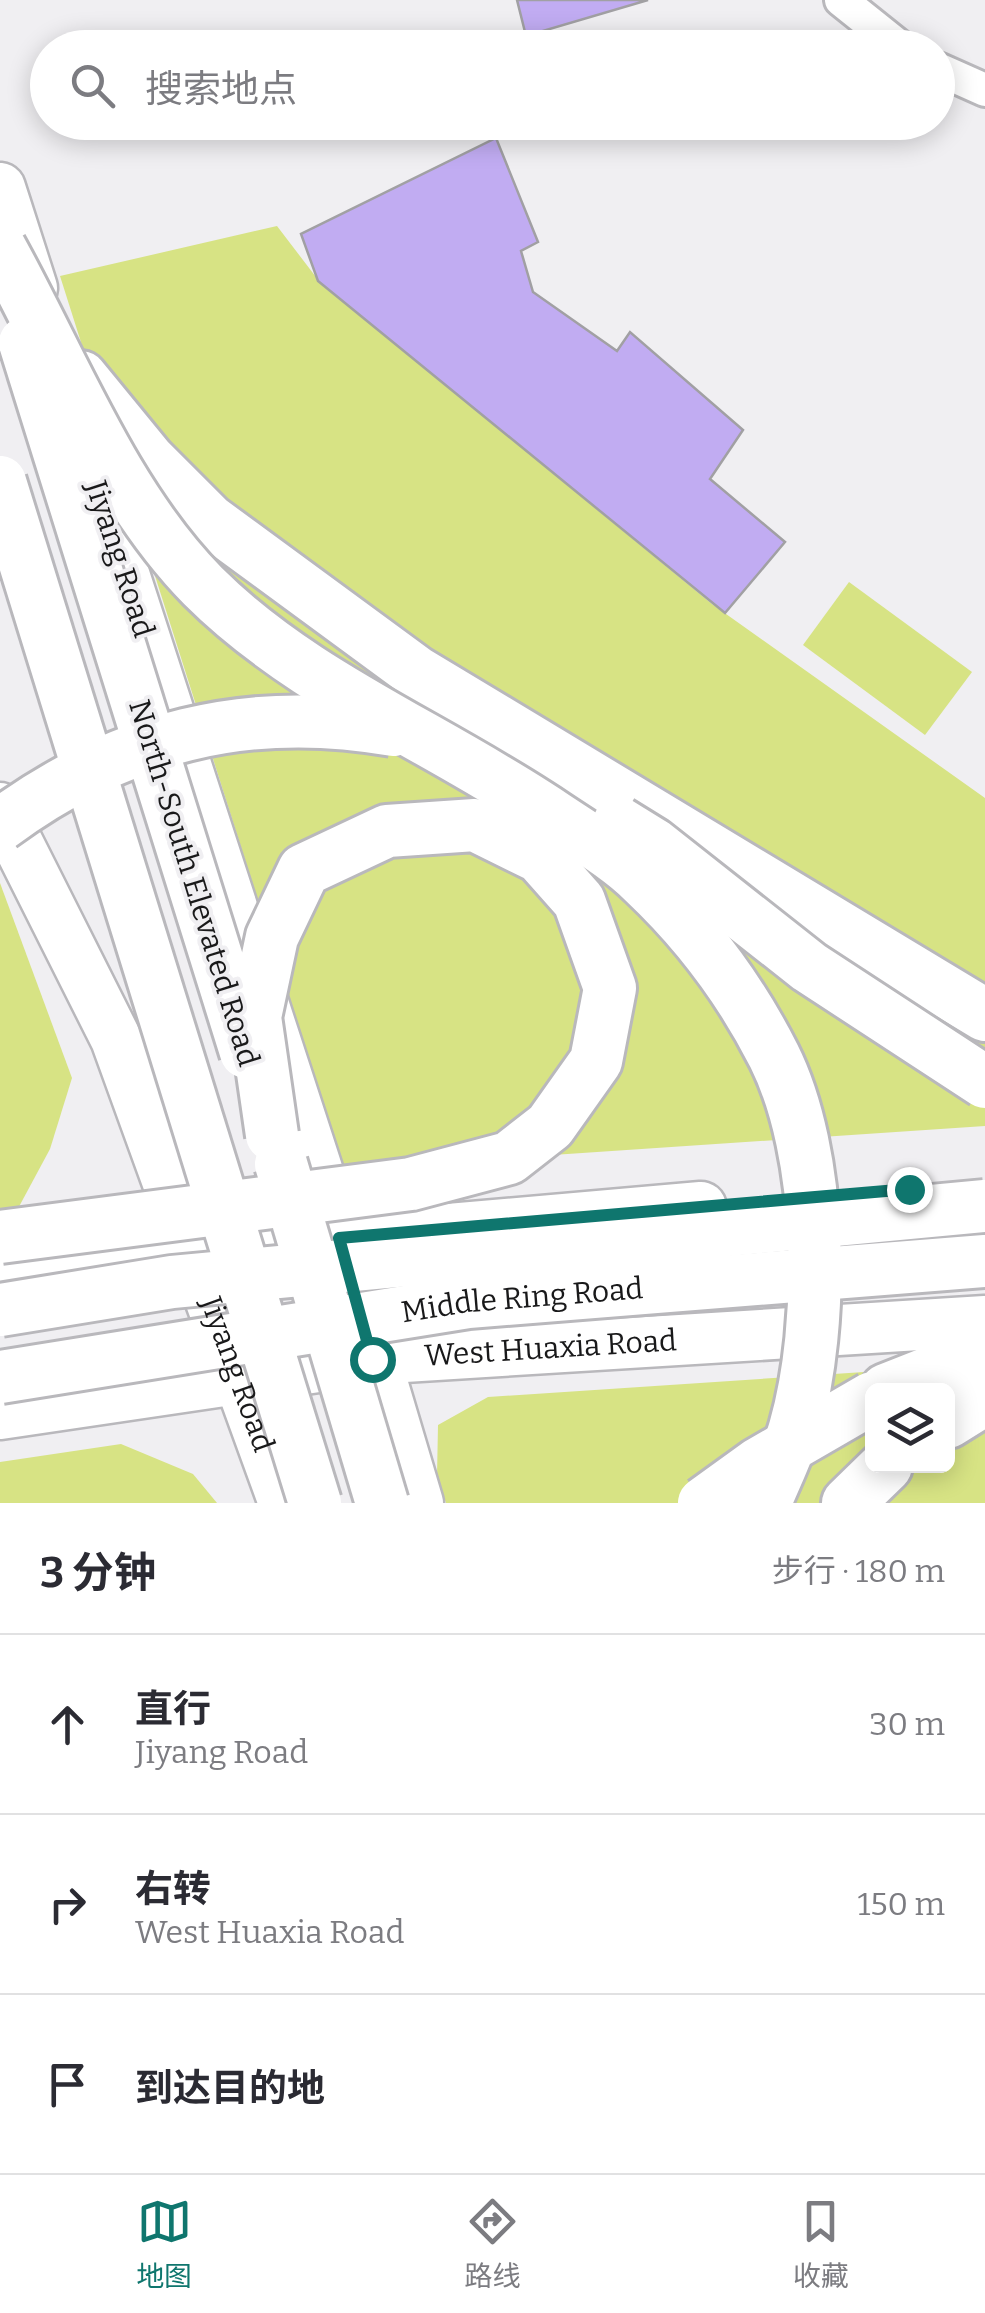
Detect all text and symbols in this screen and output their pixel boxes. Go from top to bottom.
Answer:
search box [30,30,955,140]
icon: search [65,58,120,113]
text: 搜索地点 [145,66,297,112]
street label: Jiyang Road [77,475,162,642]
street label: North-South Elevated Road [121,695,267,1071]
route end [887,1167,933,1213]
street label: Middle Ring Road [399,1270,645,1330]
street label: Jiyang Road [192,1291,282,1457]
street label: West Huaxia Road [423,1322,678,1374]
route start [350,1337,396,1383]
map controls [865,1383,955,1473]
button: layers [865,1383,955,1473]
text: 3 分钟 [40,1548,156,1598]
text: 步行 · 180 m [772,1552,945,1590]
text: 直行 [135,1686,211,1732]
icon: ahead [40,1697,95,1752]
text: 30 m [869,1705,945,1743]
text: Jiyang Road [135,1733,308,1771]
text: 右转 [135,1866,211,1912]
icon: right [40,1877,95,1932]
text: 150 m [857,1885,945,1923]
text: West Huaxia Road [135,1913,404,1951]
icon: arrive [40,2057,95,2112]
text: 到达目的地 [135,2065,325,2111]
tab: 地图 [136,2194,192,2294]
tab: 路线 [464,2194,521,2294]
tab: 收藏 [793,2194,849,2294]

